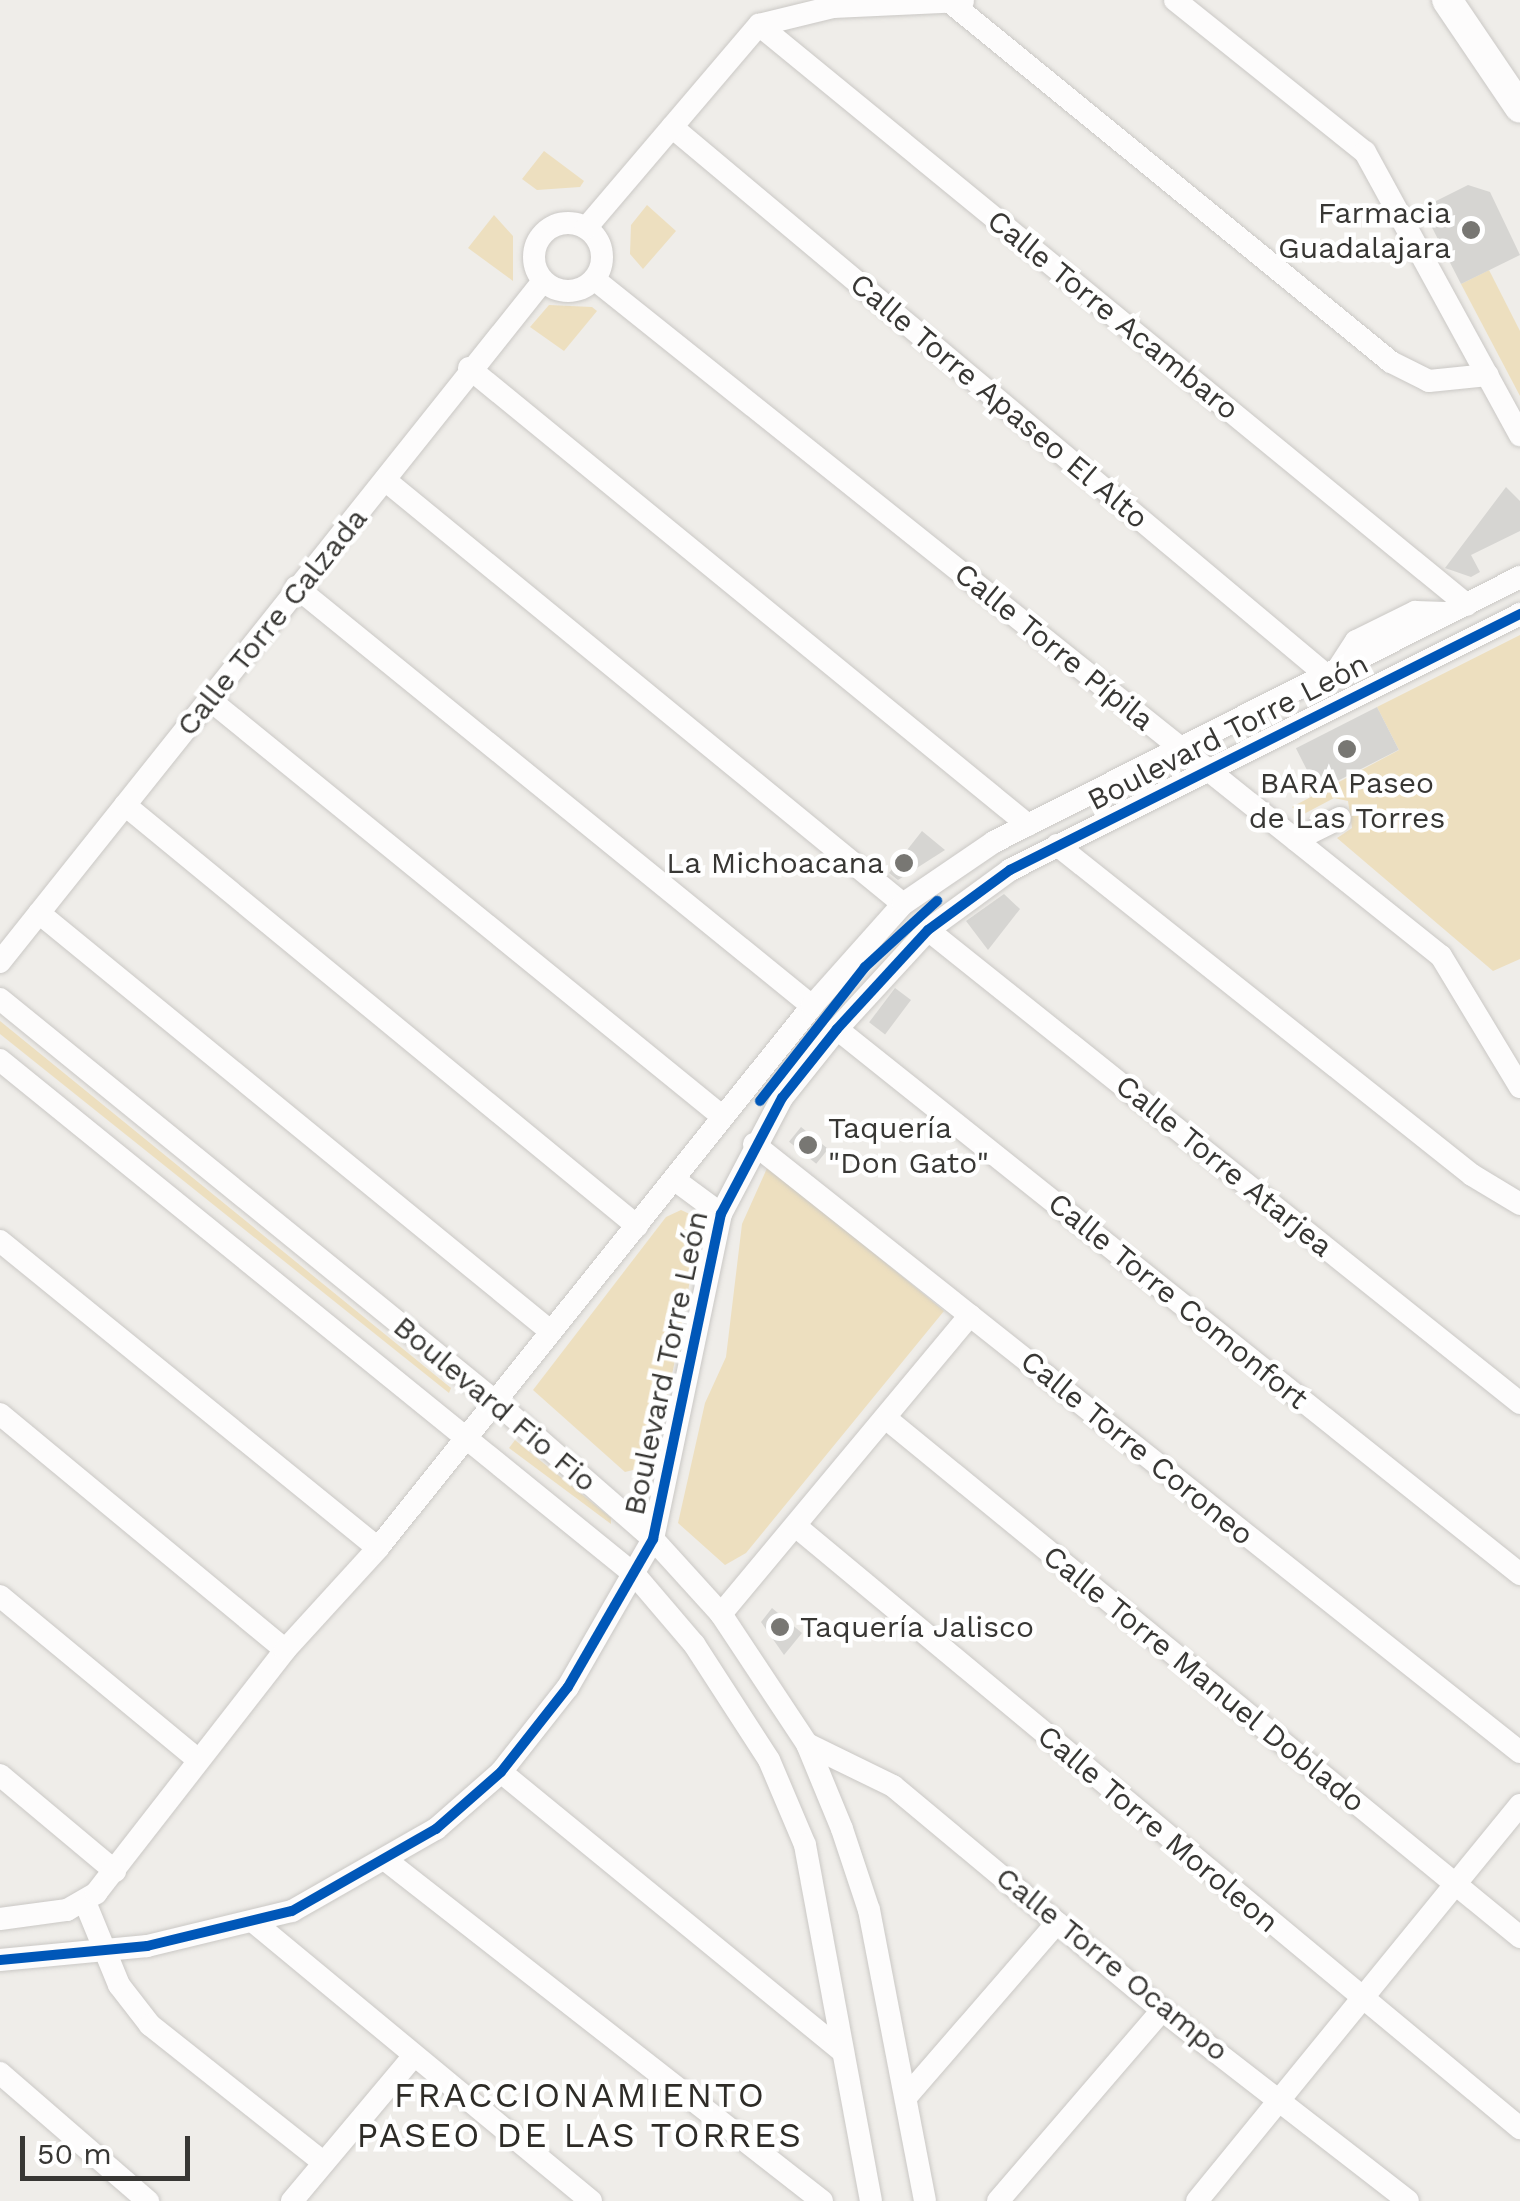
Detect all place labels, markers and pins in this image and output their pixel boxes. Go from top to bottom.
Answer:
place label: Farmacia Guadalajara [1278,195,1451,266]
marker: Farmacia Guadalajara [1460,219,1482,241]
marker: BARA Paseo de Las Torres [1336,738,1358,760]
place label: BARA Paseo de Las Torres [1248,765,1446,836]
place label: La Michoacana [666,845,884,881]
marker: La Michoacana [893,852,915,874]
place label: Taquería "Don Gato" [828,1110,989,1180]
marker: Taquería "Don Gato" [797,1134,819,1156]
place label: Taquería Jalisco [800,1609,1035,1645]
marker: Taquería Jalisco [769,1616,791,1638]

